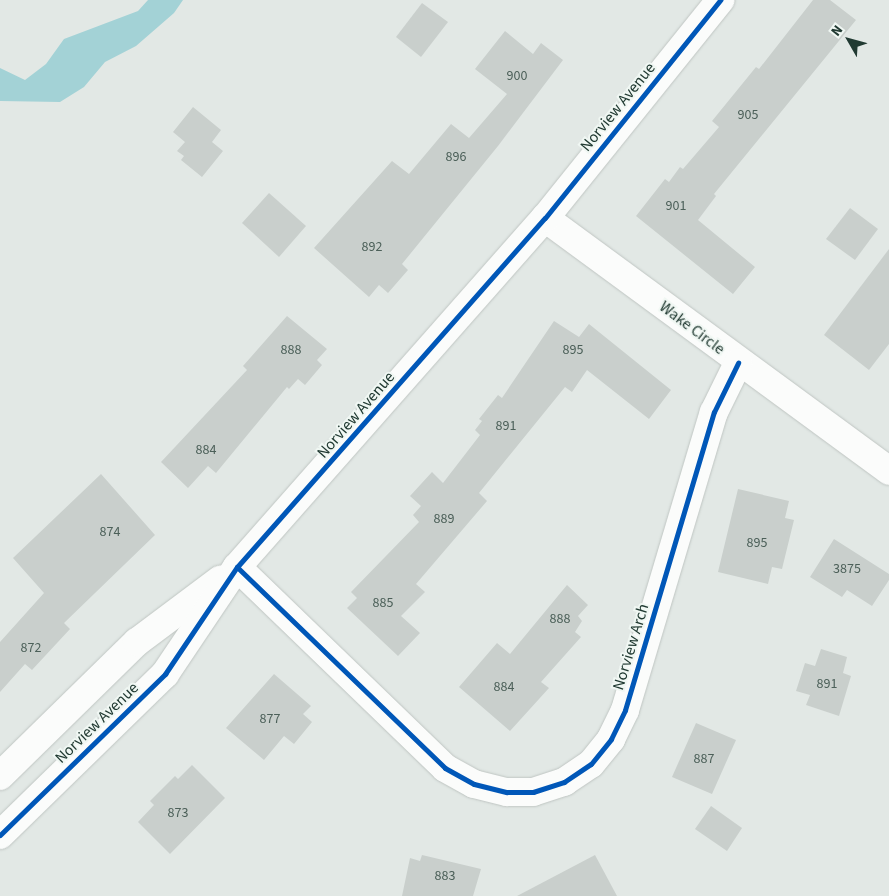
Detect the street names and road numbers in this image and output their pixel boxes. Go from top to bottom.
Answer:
street label: Norview Avenue [576,59,660,155]
street label: Wake Circle [656,297,728,359]
street label: Norview Avenue [313,368,399,462]
street label: Norview Arch [609,602,653,692]
street label: Norview Avenue [51,678,143,768]

